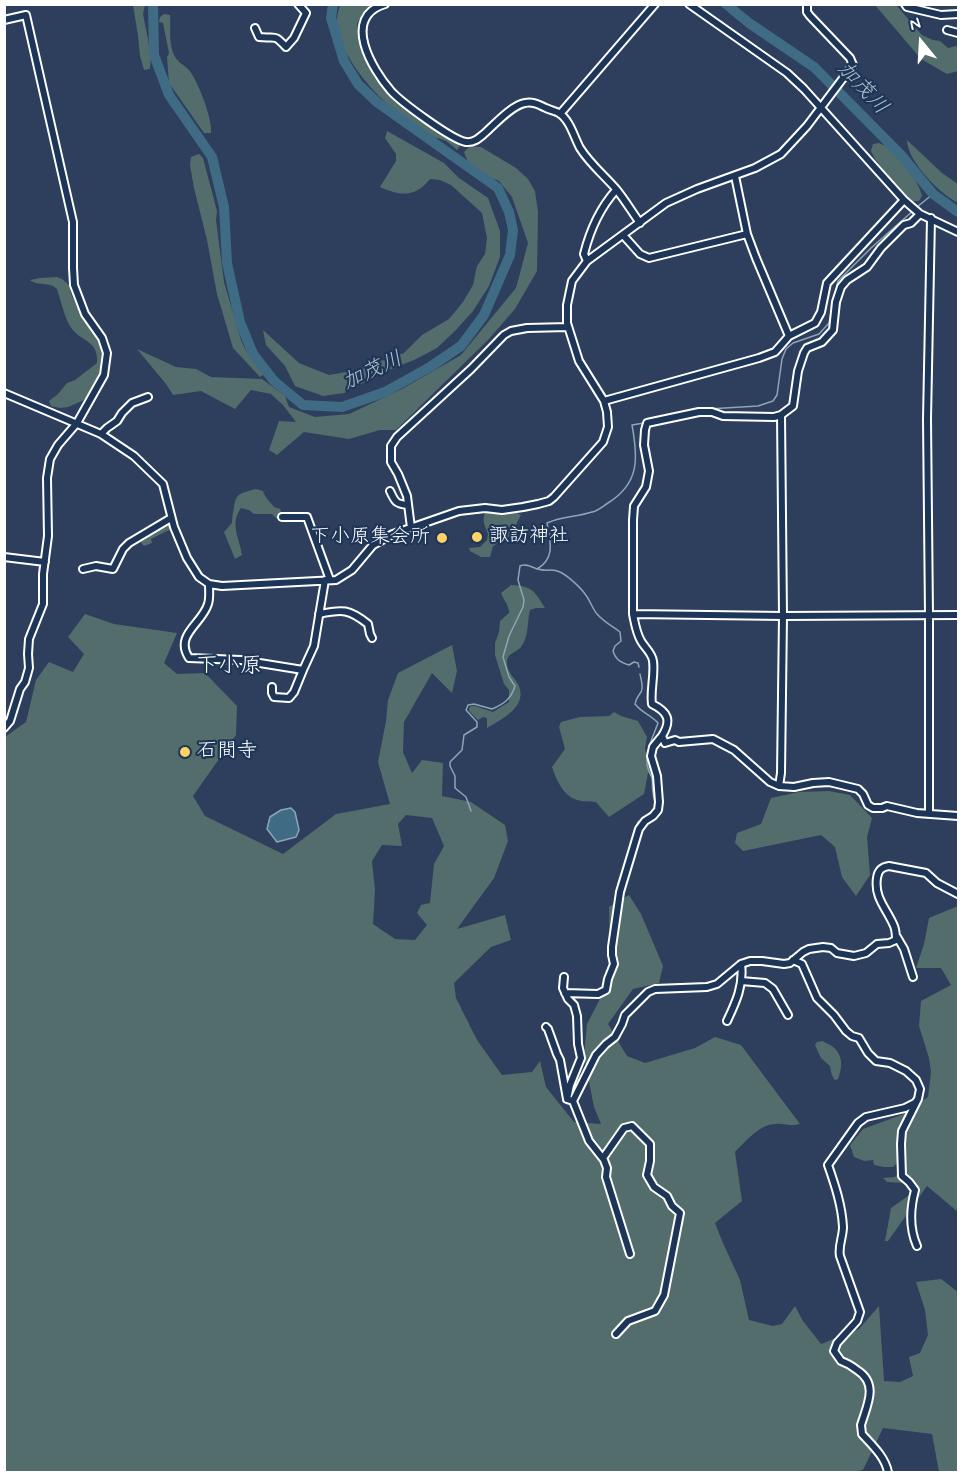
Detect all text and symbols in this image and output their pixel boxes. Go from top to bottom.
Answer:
north arrow [891,12,951,72]
text: N [907,13,924,36]
water label: 加茂川 [831,57,893,121]
water label: 加茂川 [339,347,407,397]
place label: 諏訪神社 [489,525,569,549]
place label: 下小原集会所 [310,526,430,550]
marker: 諏訪神社 [470,530,484,544]
marker: 下小原集会所 [435,531,449,545]
district label: 下小原 [196,654,262,680]
place label: 石間寺 [197,740,257,764]
marker: 石間寺 [178,745,192,759]

